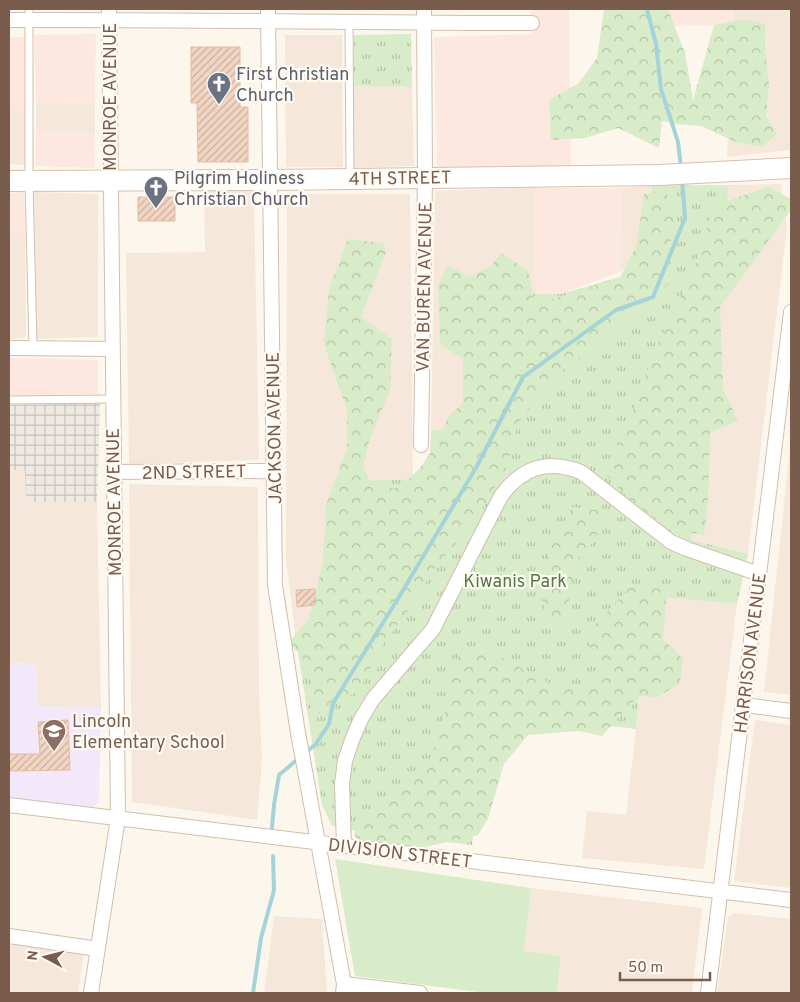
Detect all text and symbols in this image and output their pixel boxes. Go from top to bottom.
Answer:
street label: MONROE AVENUE [100,23,123,171]
place label: First Christian Church [236,64,349,108]
church icon: First Christian Church [206,71,232,105]
street label: 4TH STREET [348,167,452,192]
place label: Pilgrim Holiness Christian Church [174,168,309,212]
church icon: Pilgrim Holiness Christian Church [143,175,169,209]
street label: VAN BUREN AVENUE [413,202,438,372]
street label: JACKSON AVENUE [263,352,288,504]
street label: MONROE AVENUE [103,428,128,576]
street label: 2ND STREET [141,461,247,486]
park label: Kiwanis Park [463,571,567,594]
street label: HARRISON AVENUE [730,571,773,735]
place label: Lincoln Elementary School [72,711,225,755]
school or university icon: Lincoln Elementary School [41,718,67,752]
street label: DIVISION STREET [327,834,473,875]
north arrow [20,932,70,982]
text: N [25,950,43,962]
scale bar [620,950,710,982]
text: 50 m [628,959,663,978]

